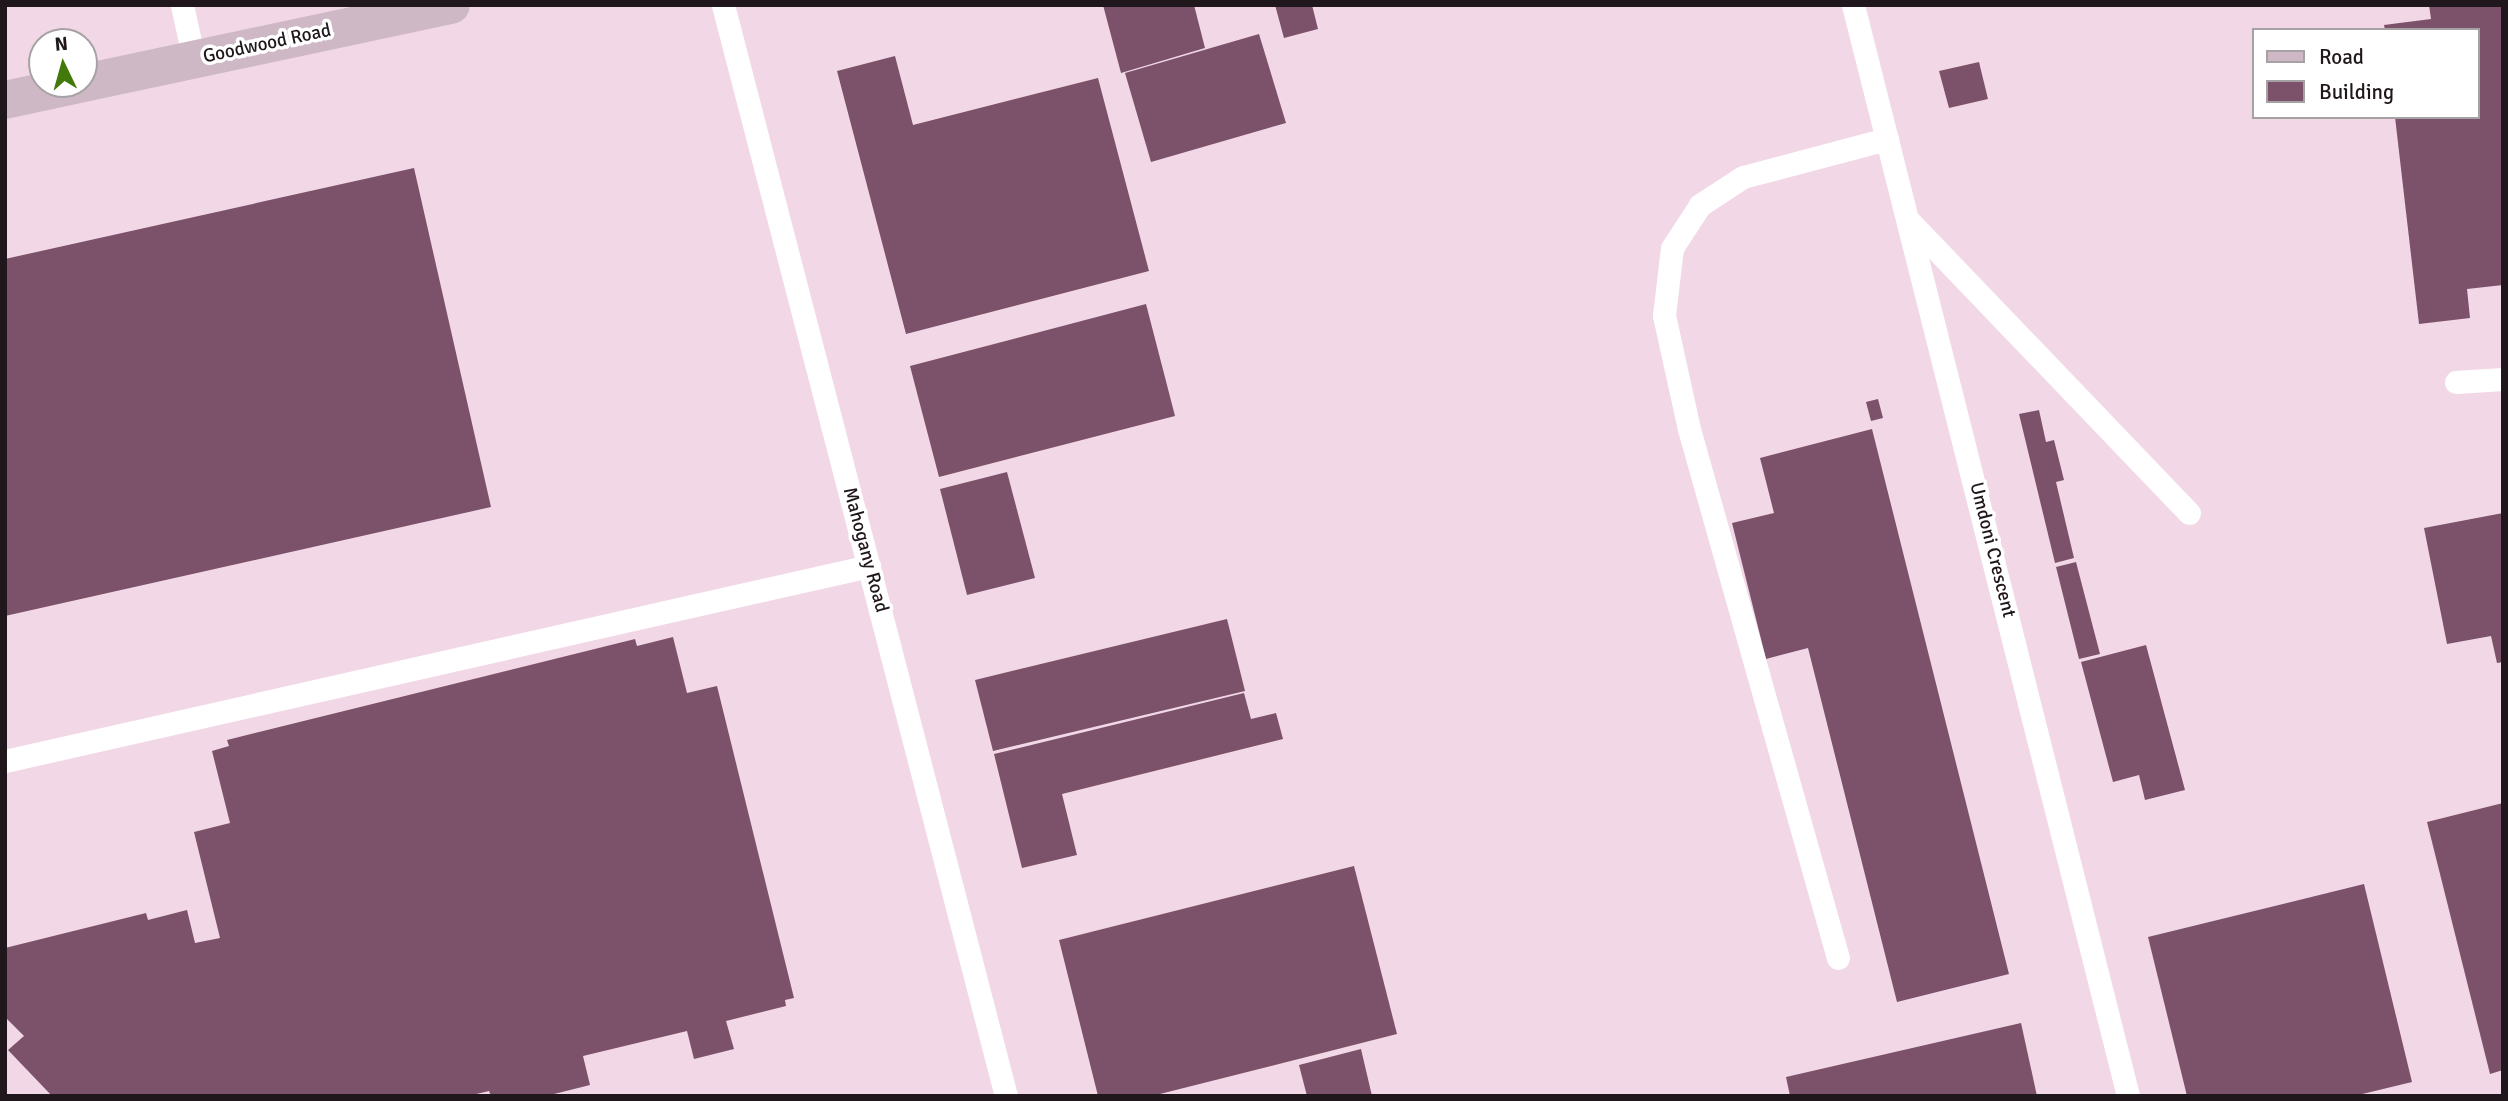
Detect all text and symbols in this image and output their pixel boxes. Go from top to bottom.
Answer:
street label: Goodwood Road [201,19,333,69]
north arrow [28,28,98,98]
legend [2252,28,2480,119]
text: N [54,32,69,57]
text: Road [2319,44,2364,70]
text: Building [2319,79,2394,105]
street label: Umdoni Crescent [1964,480,2020,620]
street label: Mahogany Road [837,485,893,615]

